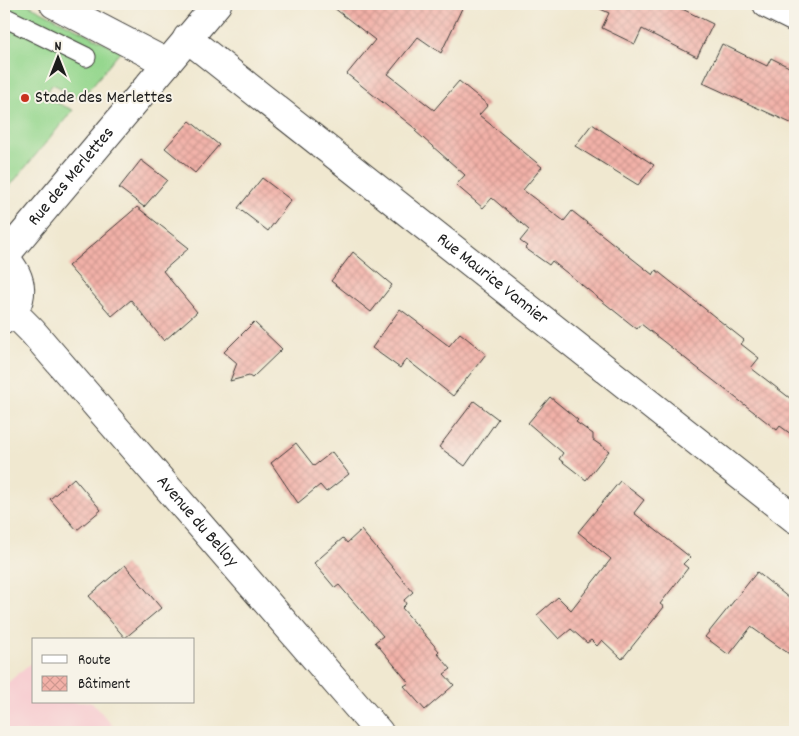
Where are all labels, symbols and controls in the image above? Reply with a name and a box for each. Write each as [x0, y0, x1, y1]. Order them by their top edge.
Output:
north arrow [32, 32, 82, 82]
text: N [55, 37, 62, 57]
place label: Stade des Merlettes [35, 86, 173, 111]
marker: Stade des Merlettes [19, 92, 31, 104]
street label: Rue des Merlettes [22, 122, 121, 232]
street label: Rue Maurice Vannier [431, 227, 554, 332]
street label: Avenue du Belloy [150, 470, 244, 574]
legend [32, 638, 195, 704]
text: Route [78, 650, 111, 672]
text: Bâtiment [78, 674, 131, 696]

